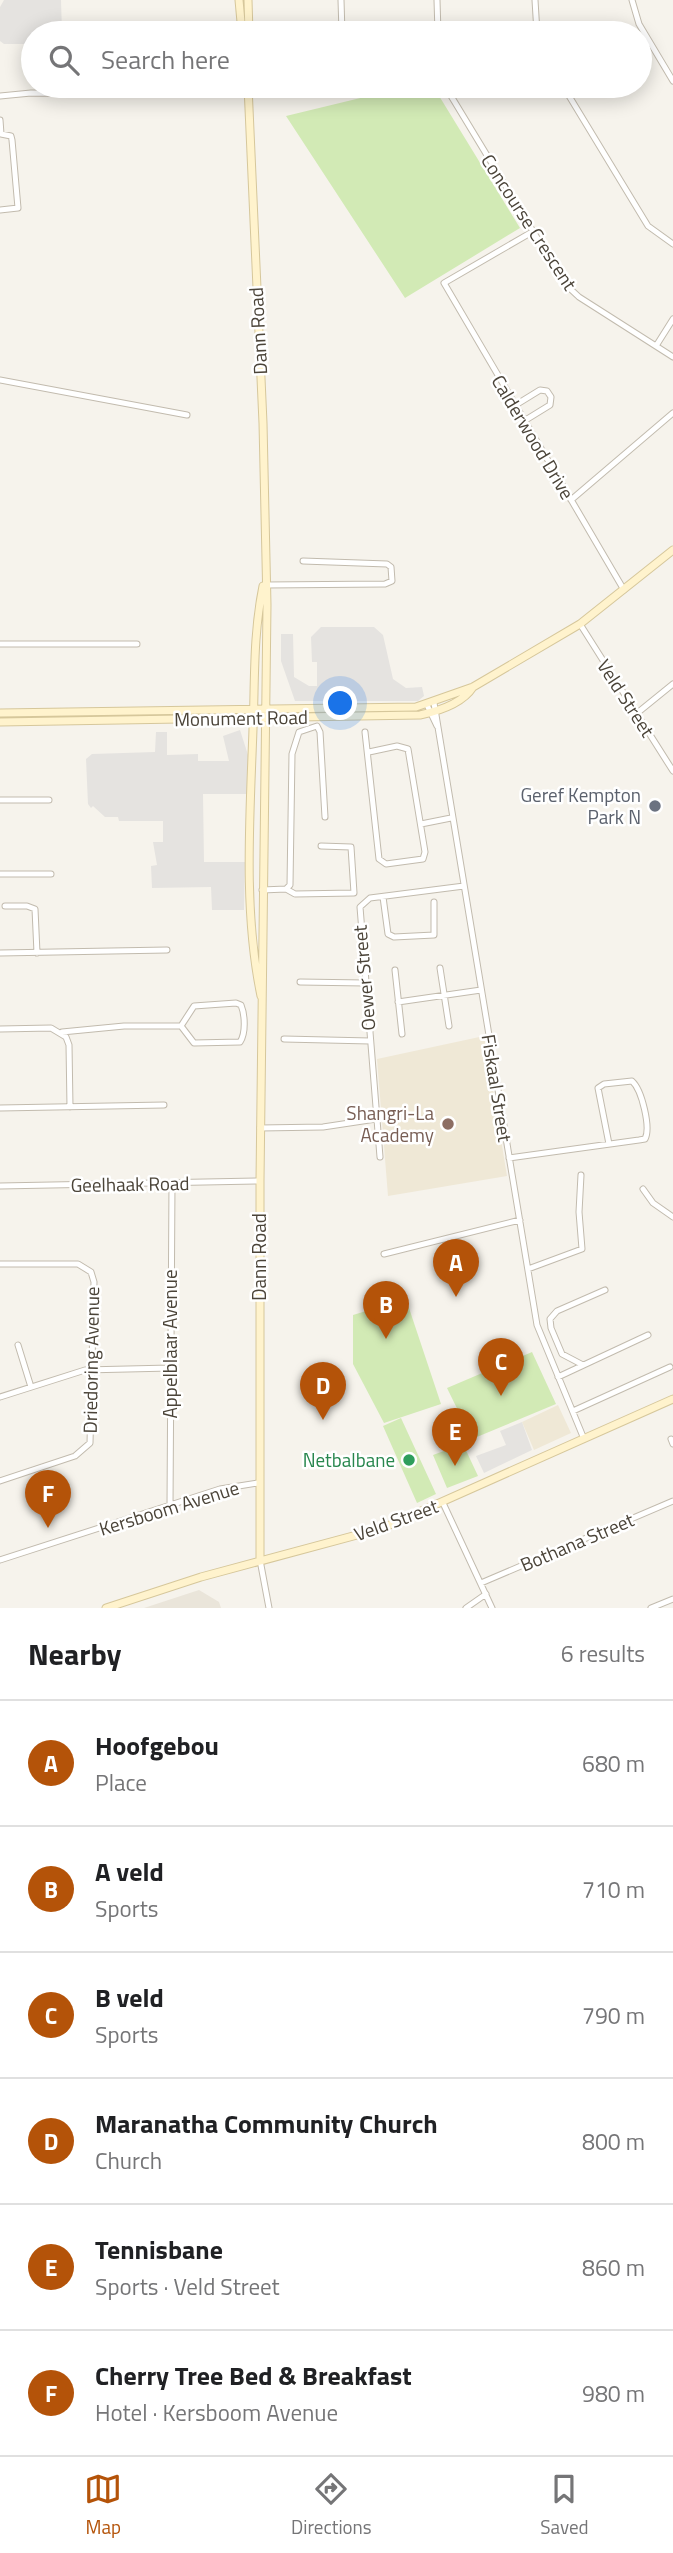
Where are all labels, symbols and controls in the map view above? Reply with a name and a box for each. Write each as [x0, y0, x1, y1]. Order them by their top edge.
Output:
search box [21, 21, 652, 98]
text: Search here [101, 40, 230, 79]
icon: search [45, 41, 83, 79]
street label: Concourse Crescent [474, 148, 585, 296]
street label: Dann Road [241, 287, 274, 375]
street label: Calderwood Drive [485, 369, 582, 505]
street label: Veld Street [590, 653, 663, 743]
your location [323, 686, 357, 720]
street label: Monument Road [174, 702, 308, 733]
place label: Geref Kempton Park N [520, 780, 641, 831]
marker: Geref Kempton Park N [647, 798, 663, 814]
street label: Oewer Street [344, 924, 383, 1032]
street label: Fiskaal Street [475, 1032, 520, 1144]
place label: Shangri-La Academy [346, 1098, 434, 1149]
marker: Shangri-La Academy [440, 1116, 456, 1132]
street label: Geelhaak Road [70, 1168, 190, 1199]
street label: Dann Road [244, 1213, 273, 1301]
pin: A [433, 1239, 479, 1297]
street label: Appelblaar Avenue [155, 1270, 184, 1418]
pin: B [363, 1281, 409, 1339]
street label: Driedoring Avenue [75, 1286, 106, 1434]
pin: C [478, 1338, 524, 1396]
pin: D [300, 1362, 346, 1420]
pin: E [432, 1408, 478, 1466]
place label: Netbalbane [303, 1445, 395, 1474]
marker: Netbalbane [401, 1452, 417, 1468]
pin: F [25, 1470, 71, 1528]
street label: Kersboom Avenue [95, 1472, 242, 1543]
street label: Veld Street [350, 1491, 442, 1548]
street label: Bothana Street [515, 1504, 638, 1579]
text: Nearby [28, 1631, 121, 1677]
text: 6 results [561, 1636, 645, 1671]
text: Hoofgebou [95, 1726, 219, 1765]
text: A [44, 1746, 58, 1781]
text: 680 m [582, 1746, 645, 1781]
text: Place [95, 1765, 147, 1800]
text: A veld [95, 1852, 164, 1891]
text: B [44, 1872, 58, 1907]
text: 710 m [582, 1872, 645, 1907]
text: Sports [95, 1891, 158, 1926]
text: B veld [95, 1978, 164, 2017]
text: C [45, 1998, 57, 2033]
text: 790 m [582, 1998, 645, 2033]
text: Sports [95, 2017, 158, 2052]
text: Maranatha Community Church [95, 2104, 438, 2143]
text: D [44, 2124, 58, 2159]
text: 800 m [582, 2124, 645, 2159]
text: Church [95, 2143, 162, 2178]
text: Tennisbane [95, 2230, 223, 2269]
text: E [45, 2250, 57, 2285]
text: 860 m [582, 2250, 645, 2285]
text: Sports · Veld Street [95, 2269, 280, 2304]
text: Cherry Tree Bed & Breakfast [95, 2356, 412, 2395]
text: F [45, 2376, 57, 2411]
text: 980 m [582, 2376, 645, 2411]
text: Hotel · Kersboom Avenue [95, 2395, 338, 2430]
tab: Map [84, 2470, 122, 2541]
tab: Directions [291, 2470, 372, 2541]
tab: Saved [540, 2470, 589, 2541]

